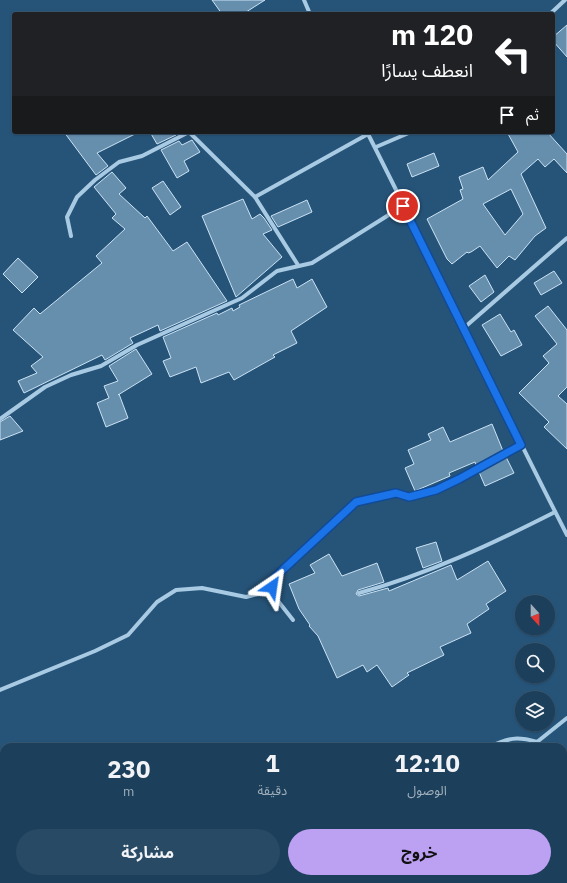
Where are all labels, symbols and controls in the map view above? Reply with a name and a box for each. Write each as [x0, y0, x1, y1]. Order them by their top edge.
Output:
text: 120 m [391, 16, 473, 53]
icon: left [487, 28, 539, 80]
text: انعطف يسارًا [381, 59, 473, 82]
icon: arrive [496, 104, 518, 126]
text: ثم [526, 105, 539, 124]
pin [386, 189, 420, 223]
icon: arrive [392, 195, 414, 217]
position arrow [251, 566, 293, 608]
north arrow [515, 595, 555, 635]
map controls [515, 595, 555, 731]
button: search [515, 643, 555, 683]
button: layers [515, 691, 555, 731]
text: 1 [265, 747, 280, 779]
text: 12:10 [394, 747, 460, 779]
text: 230 [107, 753, 150, 785]
text: دقيقة [258, 782, 287, 799]
text: الوصول [407, 782, 447, 799]
text: m [123, 783, 134, 800]
button: مشاركة [16, 829, 280, 875]
button: خروج [288, 829, 551, 875]

